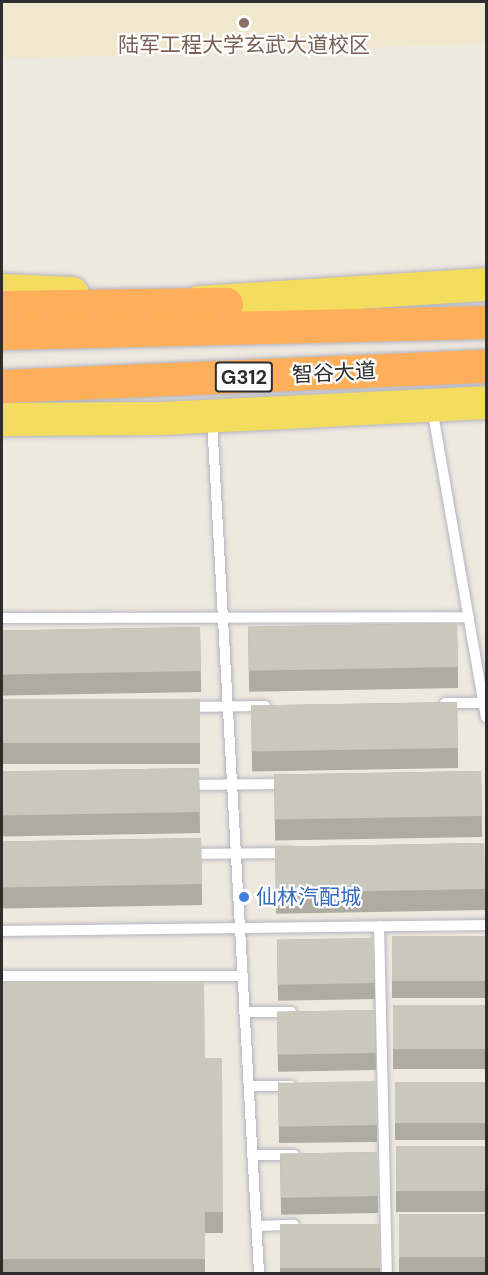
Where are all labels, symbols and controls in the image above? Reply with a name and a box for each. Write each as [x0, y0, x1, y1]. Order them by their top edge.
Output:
marker: 陆军工程大学玄武大道校区 [237, 16, 251, 30]
place label: 陆军工程大学玄武大道校区 [118, 32, 370, 58]
street label: 智谷大道 [291, 358, 377, 388]
road number: G312 [214, 360, 274, 394]
place label: 仙林汽配城 [256, 884, 361, 910]
marker: 仙林汽配城 [237, 890, 251, 904]

